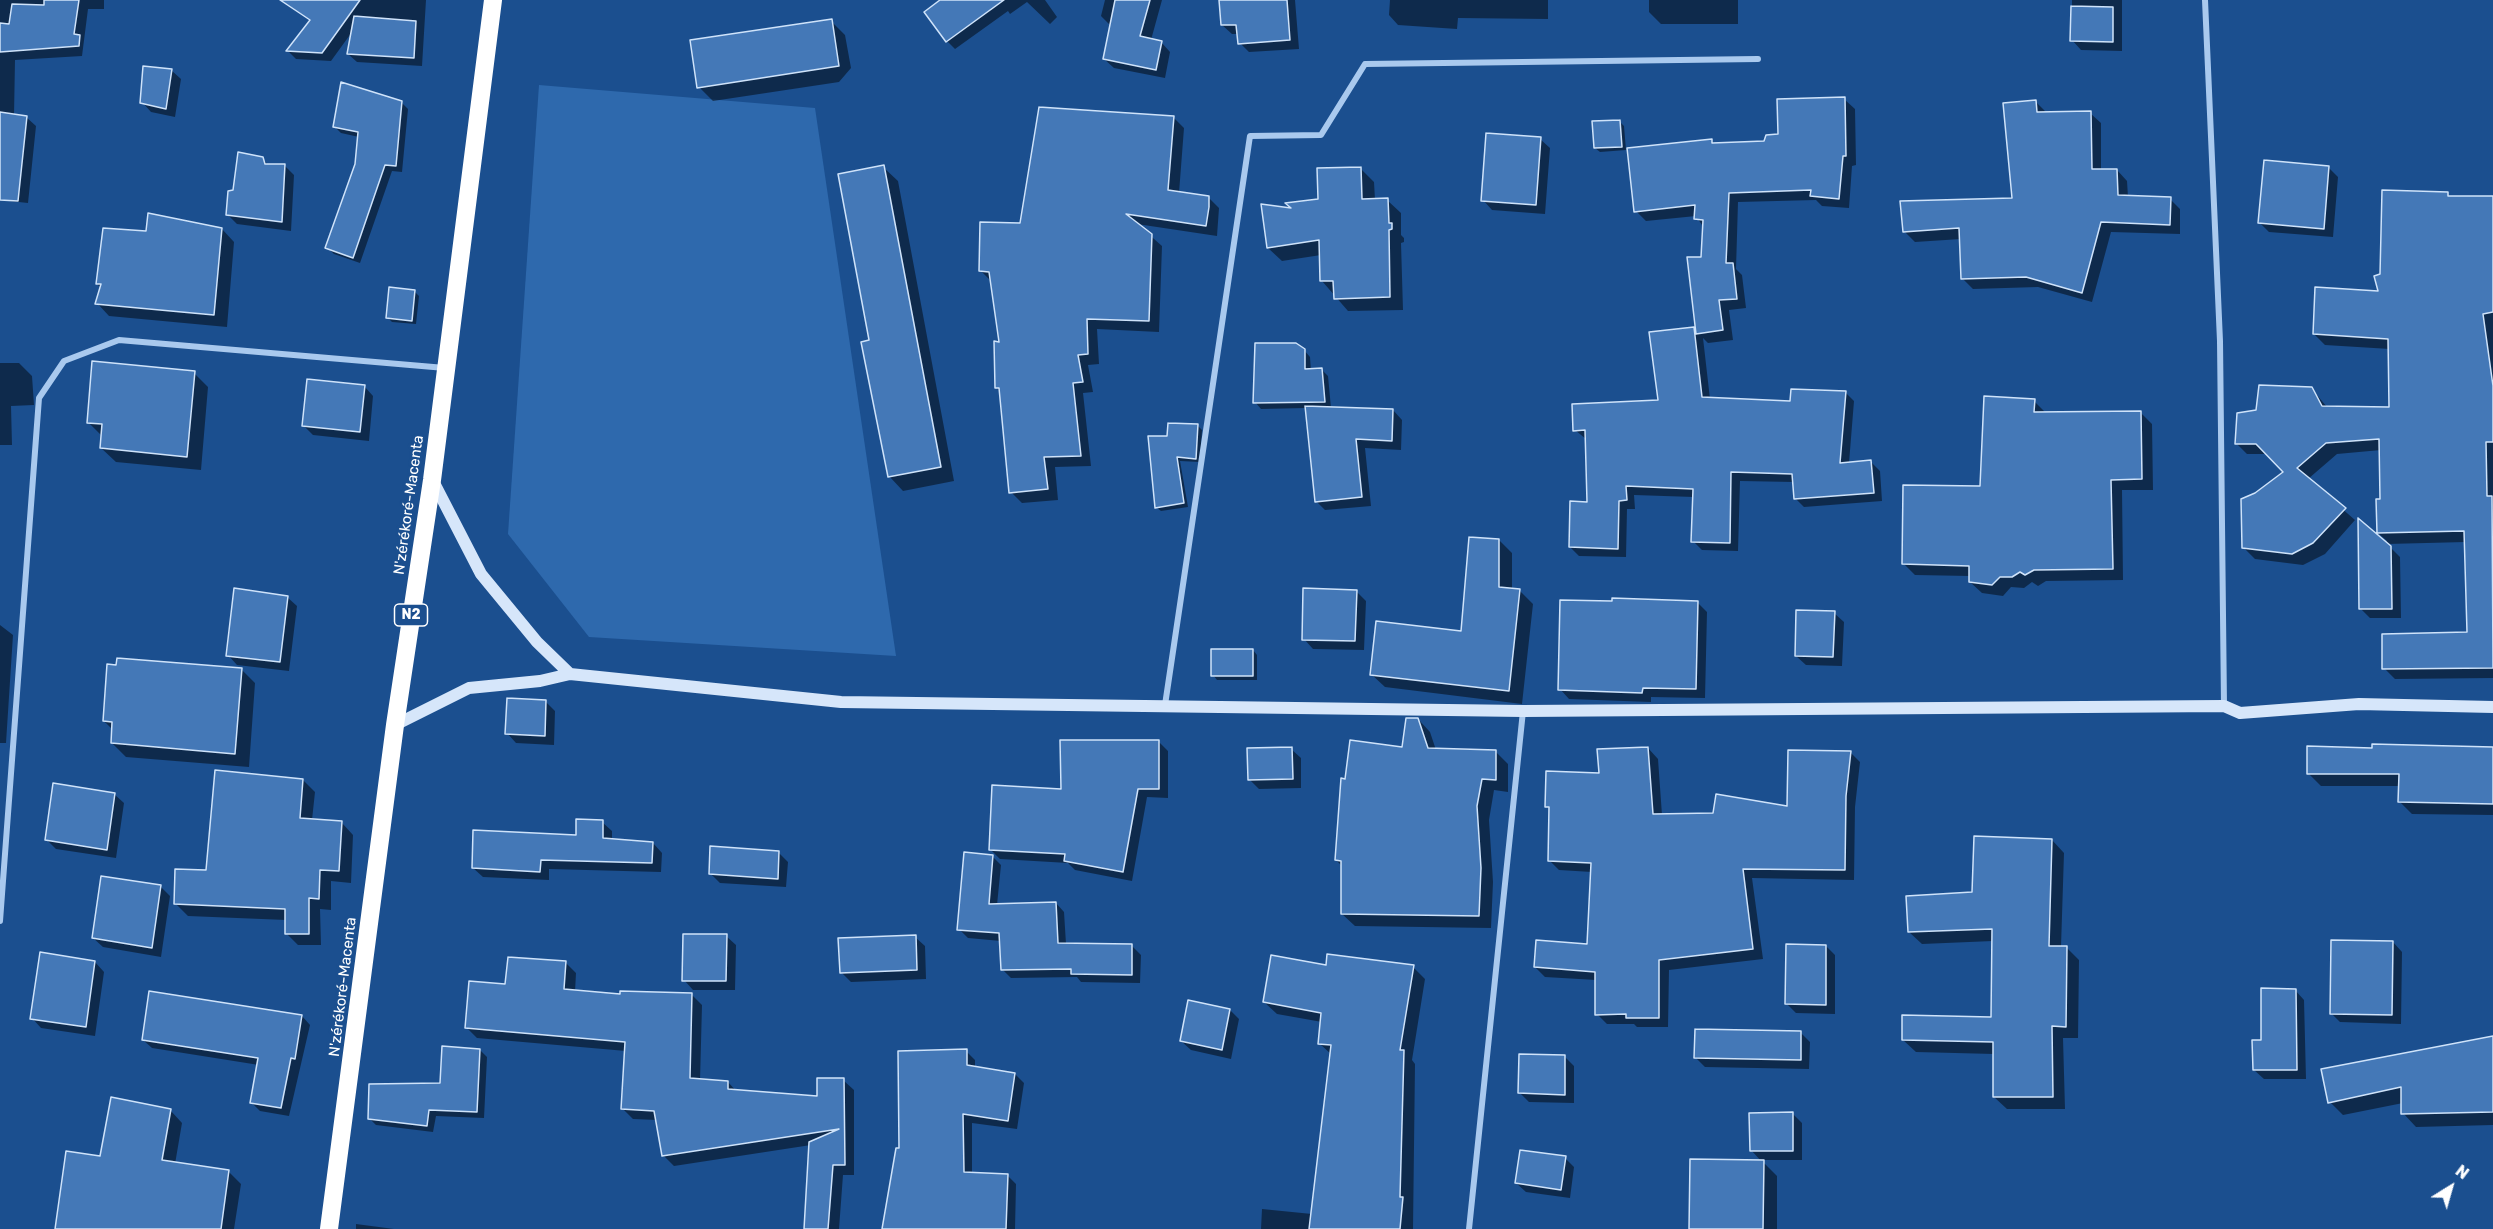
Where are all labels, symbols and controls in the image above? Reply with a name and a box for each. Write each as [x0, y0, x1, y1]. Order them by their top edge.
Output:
street label: N'zérékoré-Macenta [390, 434, 428, 576]
road number: N2 [394, 604, 428, 626]
street label: N'zérékoré-Macenta [325, 916, 361, 1058]
north arrow [2421, 1157, 2481, 1217]
text: N [2452, 1161, 2472, 1183]

